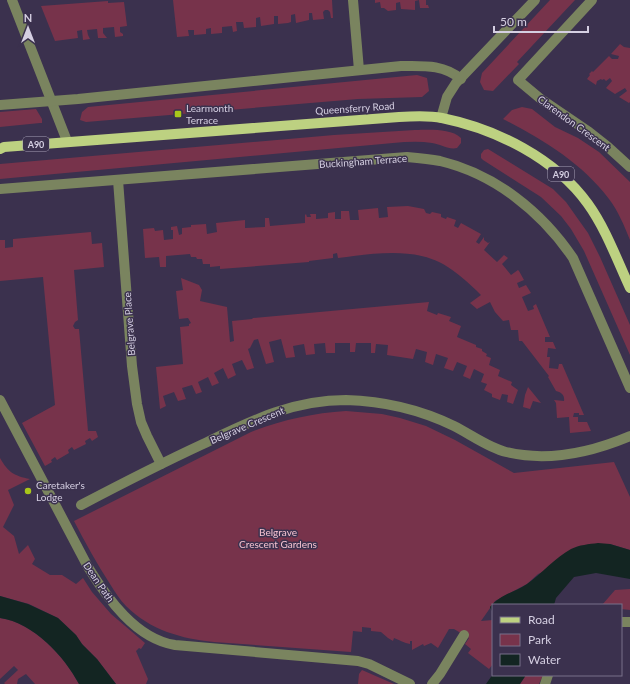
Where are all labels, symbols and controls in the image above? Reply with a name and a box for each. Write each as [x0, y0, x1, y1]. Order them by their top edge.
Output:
north arrow [8, 8, 48, 48]
scale bar [494, 8, 588, 34]
text: N [24, 11, 32, 24]
text: 50 m [500, 14, 527, 29]
street label: Clarendon Crescent [535, 93, 613, 154]
street label: Queensferry Road [315, 99, 395, 117]
place label: Learmonth Terrace [186, 102, 233, 126]
marker: Learmonth Terrace [173, 109, 183, 119]
road number: A90 [23, 137, 49, 151]
street label: Buckingham Terrace [319, 152, 407, 170]
road number: A90 [548, 167, 574, 181]
street label: Belgrave Place [121, 292, 137, 356]
street label: Belgrave Crescent [208, 404, 286, 446]
place label: Caretaker's Lodge [36, 479, 85, 503]
marker: Caretaker's Lodge [23, 486, 33, 496]
park label: Belgrave Crescent Gardens [239, 526, 317, 550]
street label: Dean Path [81, 560, 117, 604]
legend [492, 604, 622, 676]
text: Road [528, 612, 555, 627]
text: Park [528, 632, 552, 647]
text: Water [528, 652, 561, 667]

